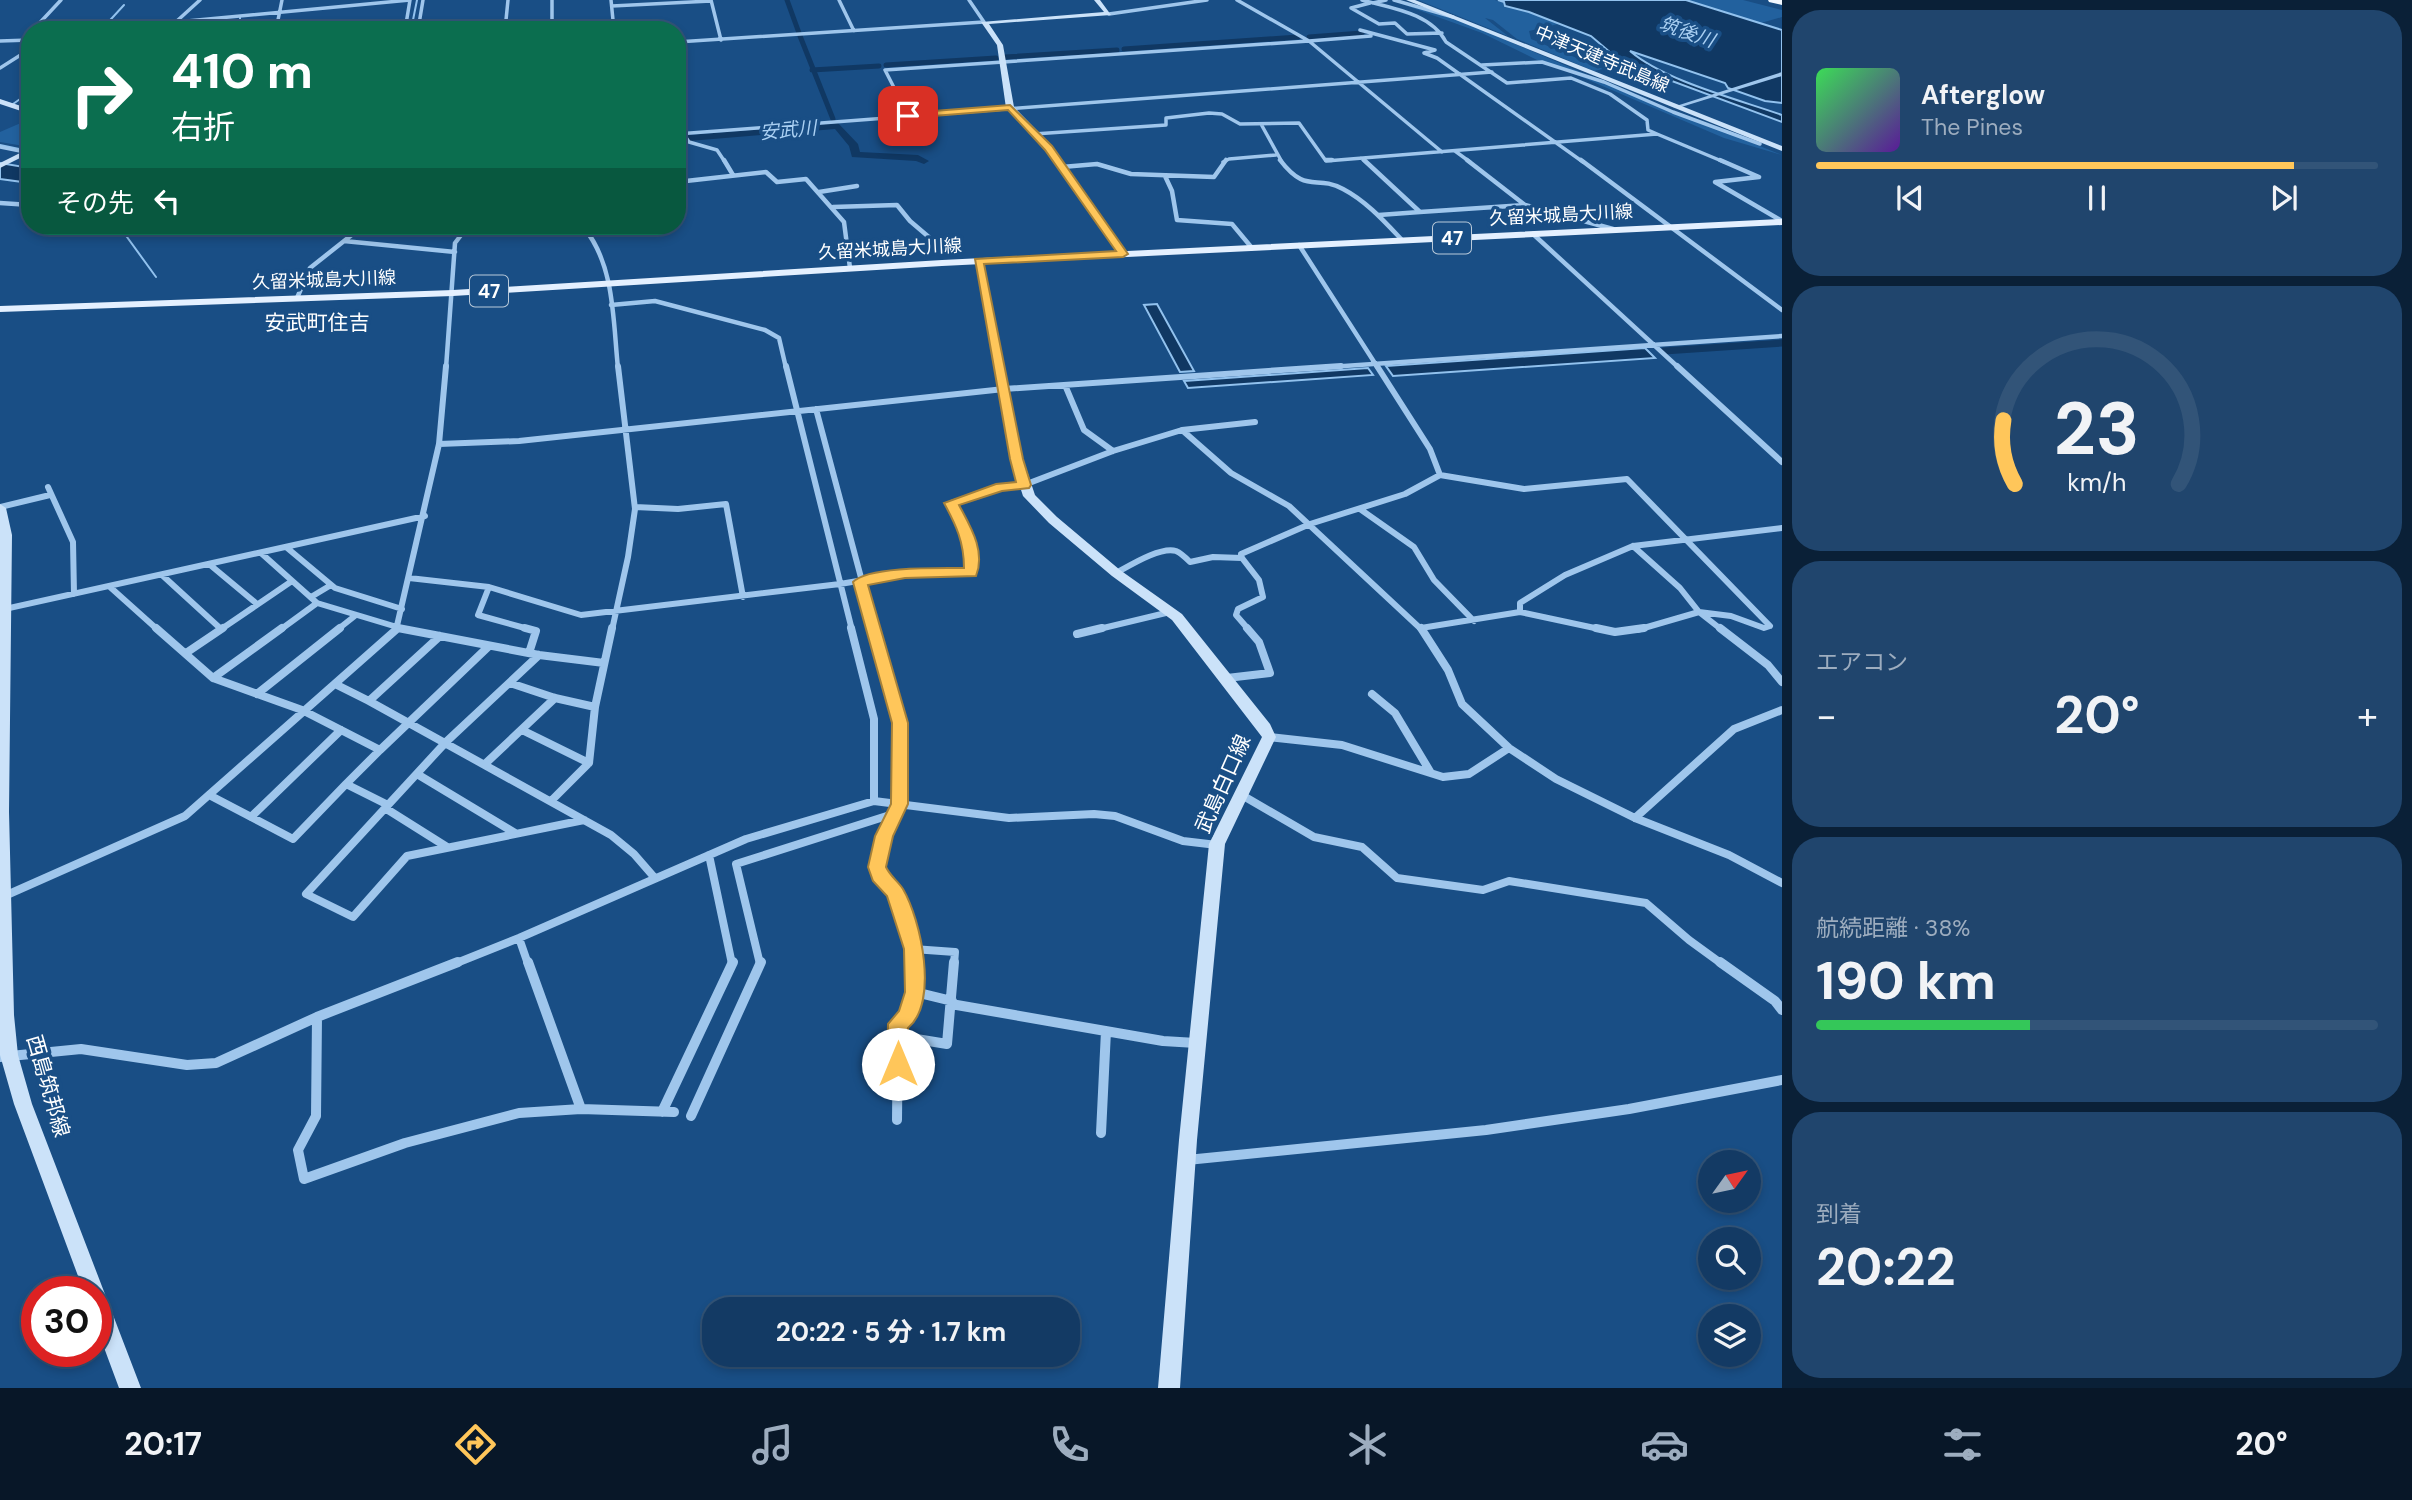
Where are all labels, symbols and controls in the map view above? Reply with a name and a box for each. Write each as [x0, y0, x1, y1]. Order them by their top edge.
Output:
water label: 筑後川 [1656, 11, 1720, 54]
street label: 中津天建寺武島線 [1531, 20, 1673, 98]
text: 410 m [171, 39, 313, 103]
icon: right [56, 49, 147, 140]
text: Afterglow [1921, 78, 2045, 112]
pin [878, 86, 938, 146]
icon: arrive [889, 97, 927, 135]
text: 右折 [171, 106, 235, 148]
text: The Pines [1921, 112, 2023, 142]
water label: 安武川 [759, 115, 819, 145]
icon: previous [1891, 179, 1929, 217]
icon: pause [2078, 179, 2116, 217]
icon: next [2265, 179, 2303, 217]
icon: left [148, 182, 186, 220]
text: その先 [56, 186, 134, 220]
street label: 久留米城島大川線 [1488, 199, 1634, 231]
road number: 47 [1433, 222, 1471, 254]
street label: 久留米城島大川線 [817, 233, 963, 265]
street label: 久留米城島大川線 [252, 265, 396, 295]
road number: 47 [470, 276, 508, 306]
district label: 安武町住吉 [265, 309, 370, 337]
text: 23 [2054, 383, 2140, 478]
text: km/h [2067, 466, 2127, 499]
text: エアコン [1816, 647, 1908, 677]
text: 20° [2054, 681, 2140, 749]
text: − [1816, 691, 1837, 741]
text: + [2357, 691, 2378, 741]
street label: 武島白口線 [1189, 730, 1257, 838]
text: 航続距離 · 38% [1816, 913, 1970, 943]
text: 190 km [1816, 947, 1996, 1015]
position arrow [861, 1027, 935, 1101]
street label: 西島筑邦線 [20, 1032, 76, 1140]
north arrow [1698, 1150, 1760, 1213]
map controls [1698, 1150, 1761, 1367]
text: 到着 [1816, 1199, 1862, 1229]
button: search [1698, 1227, 1761, 1290]
text: 20:22 [1816, 1233, 1956, 1301]
speed limit sign: 30 [21, 1276, 112, 1367]
button: layers [1698, 1304, 1761, 1367]
text: 20:22 · 5 分 · 1.7 km [776, 1315, 1006, 1349]
icon: directions [451, 1420, 500, 1469]
icon: music [748, 1420, 797, 1469]
icon: phone [1045, 1420, 1094, 1469]
icon: climate [1343, 1420, 1392, 1469]
icon: car [1640, 1420, 1689, 1469]
icon: filters [1938, 1420, 1987, 1469]
text: 20:17 [124, 1423, 202, 1465]
text: 20° [2235, 1423, 2288, 1465]

